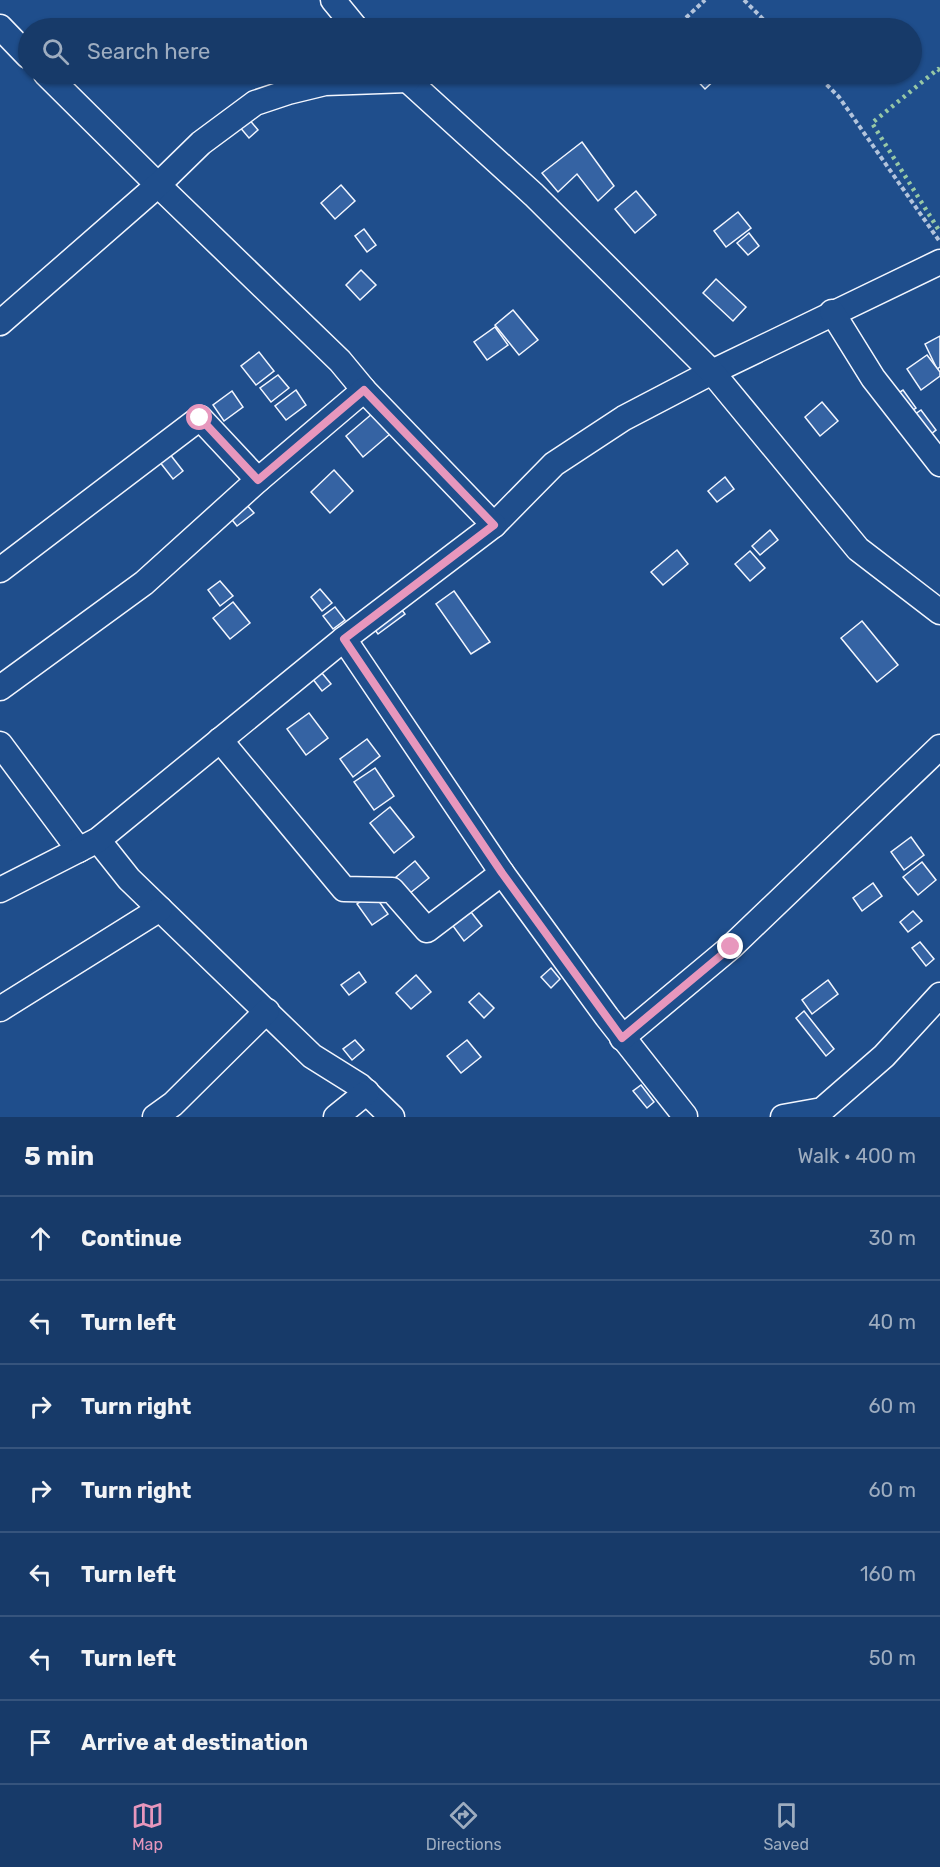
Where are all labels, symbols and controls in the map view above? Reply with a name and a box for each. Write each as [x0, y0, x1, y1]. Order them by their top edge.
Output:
search box [18, 18, 922, 84]
icon: search [39, 35, 72, 68]
text: Search here [87, 38, 210, 65]
route start [186, 404, 212, 430]
route end [717, 933, 743, 959]
text: 5 min [24, 1141, 94, 1172]
text: Walk · 400 m [797, 1144, 916, 1168]
icon: ahead [24, 1222, 57, 1255]
text: Continue [81, 1225, 182, 1252]
text: 30 m [869, 1226, 916, 1250]
icon: left [24, 1306, 57, 1339]
text: Turn left [81, 1309, 176, 1336]
text: 40 m [868, 1310, 916, 1334]
icon: right [24, 1390, 57, 1423]
text: Turn right [81, 1393, 191, 1420]
text: 60 m [869, 1394, 916, 1418]
icon: right [24, 1474, 57, 1507]
text: Turn right [81, 1477, 191, 1504]
text: 60 m [869, 1478, 916, 1502]
icon: left [24, 1558, 57, 1591]
text: Turn left [81, 1561, 176, 1588]
text: 160 m [860, 1562, 916, 1586]
icon: left [24, 1642, 57, 1675]
text: Turn left [81, 1645, 176, 1672]
text: 50 m [869, 1646, 916, 1670]
icon: arrive [24, 1726, 57, 1759]
text: Arrive at destination [81, 1729, 308, 1756]
tab: Map [131, 1799, 164, 1854]
tab: Directions [426, 1799, 502, 1854]
tab: Saved [763, 1799, 809, 1854]

